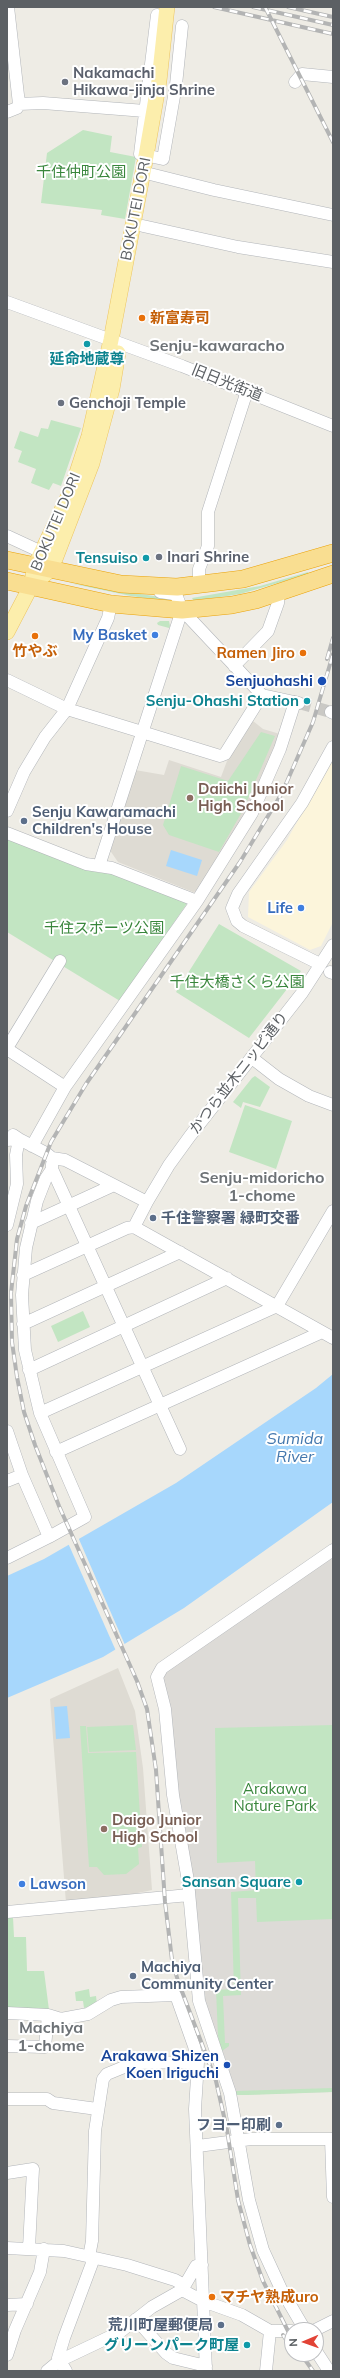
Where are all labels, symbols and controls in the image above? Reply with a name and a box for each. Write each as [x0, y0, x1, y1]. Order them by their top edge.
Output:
place label: Nakamachi Hikawa-jinja Shrine [73, 64, 215, 99]
marker: Nakamachi Hikawa-jinja Shrine [60, 77, 70, 87]
street label: BOKUTEI DORI [117, 156, 155, 262]
park label: 千住仲町公園 [36, 163, 126, 181]
place label: 新富寿司 [150, 309, 210, 327]
marker: 新富寿司 [137, 313, 147, 323]
district label: Senju-kawaracho [149, 336, 285, 356]
marker: 延命地蔵尊 [82, 339, 92, 349]
place label: 延命地蔵尊 [50, 350, 124, 368]
street label: 旧日光街道 [189, 361, 265, 405]
place label: Genchoji Temple [69, 394, 186, 412]
marker: Genchoji Temple [56, 398, 66, 408]
street label: BOKUTEI DORI [27, 470, 85, 574]
place label: Inari Shrine [167, 548, 249, 566]
place label: Tensuiso [76, 549, 138, 567]
marker: Inari Shrine [154, 552, 164, 562]
marker: Tensuiso [141, 553, 151, 563]
place label: My Basket [73, 626, 147, 644]
marker: My Basket [150, 630, 160, 640]
marker: 竹やぶ [30, 631, 40, 641]
place label: 竹やぶ [13, 642, 57, 660]
place label: Ramen Jiro [216, 644, 295, 662]
marker: Ramen Jiro [298, 648, 308, 658]
place label: Senjuohashi [226, 672, 313, 690]
marker: Senjuohashi [316, 675, 328, 687]
place label: Senju-Ohashi Station [146, 692, 299, 710]
marker: Senju-Ohashi Station [302, 696, 312, 706]
place label: Daiichi Junior High School [198, 780, 293, 815]
marker: Daiichi Junior High School [185, 793, 195, 803]
place label: Senju Kawaramachi Children's House [32, 803, 176, 838]
marker: Senju Kawaramachi Children's House [19, 816, 29, 826]
place label: Life [267, 899, 293, 917]
marker: Life [296, 903, 306, 913]
park label: 千住スポーツ公園 [44, 919, 164, 937]
park label: 千住大橋さくら公園 [170, 973, 304, 991]
street label: かつら並木ニッピ通り [186, 1008, 292, 1138]
district label: Senju-midoricho 1-chome [199, 1168, 325, 1206]
place label: 千住警察署 緑町交番 [161, 1209, 300, 1227]
marker: 千住警察署 緑町交番 [148, 1213, 158, 1223]
water label: Sumida River [267, 1429, 323, 1467]
park label: Arakawa Nature Park [233, 1780, 317, 1815]
place label: Daigo Junior High School [112, 1811, 201, 1846]
marker: Daigo Junior High School [99, 1824, 109, 1834]
place label: Sansan Square [182, 1873, 291, 1891]
place label: Lawson [30, 1875, 86, 1893]
marker: Sansan Square [294, 1877, 304, 1887]
marker: Lawson [17, 1879, 27, 1889]
place label: Machiya Community Center [141, 1958, 273, 1993]
marker: Machiya Community Center [128, 1971, 138, 1981]
district label: Machiya 1-chome [17, 2018, 85, 2056]
place label: Arakawa Shizen Koen Iriguchi [101, 2047, 219, 2082]
marker: Arakawa Shizen Koen Iriguchi [222, 2060, 232, 2070]
place label: フヨー印刷 [196, 2116, 271, 2134]
marker: フヨー印刷 [274, 2120, 284, 2130]
place label: マチヤ熟成uro [220, 2288, 319, 2306]
marker: マチヤ熟成uro [207, 2292, 217, 2302]
place label: 荒川町屋郵便局 [108, 2316, 213, 2334]
marker: 荒川町屋郵便局 [216, 2320, 226, 2330]
north arrow [284, 2322, 324, 2362]
place label: グリーンパーク町屋 [104, 2336, 239, 2354]
text: N [286, 2338, 300, 2347]
marker: グリーンパーク町屋 [242, 2340, 252, 2350]

